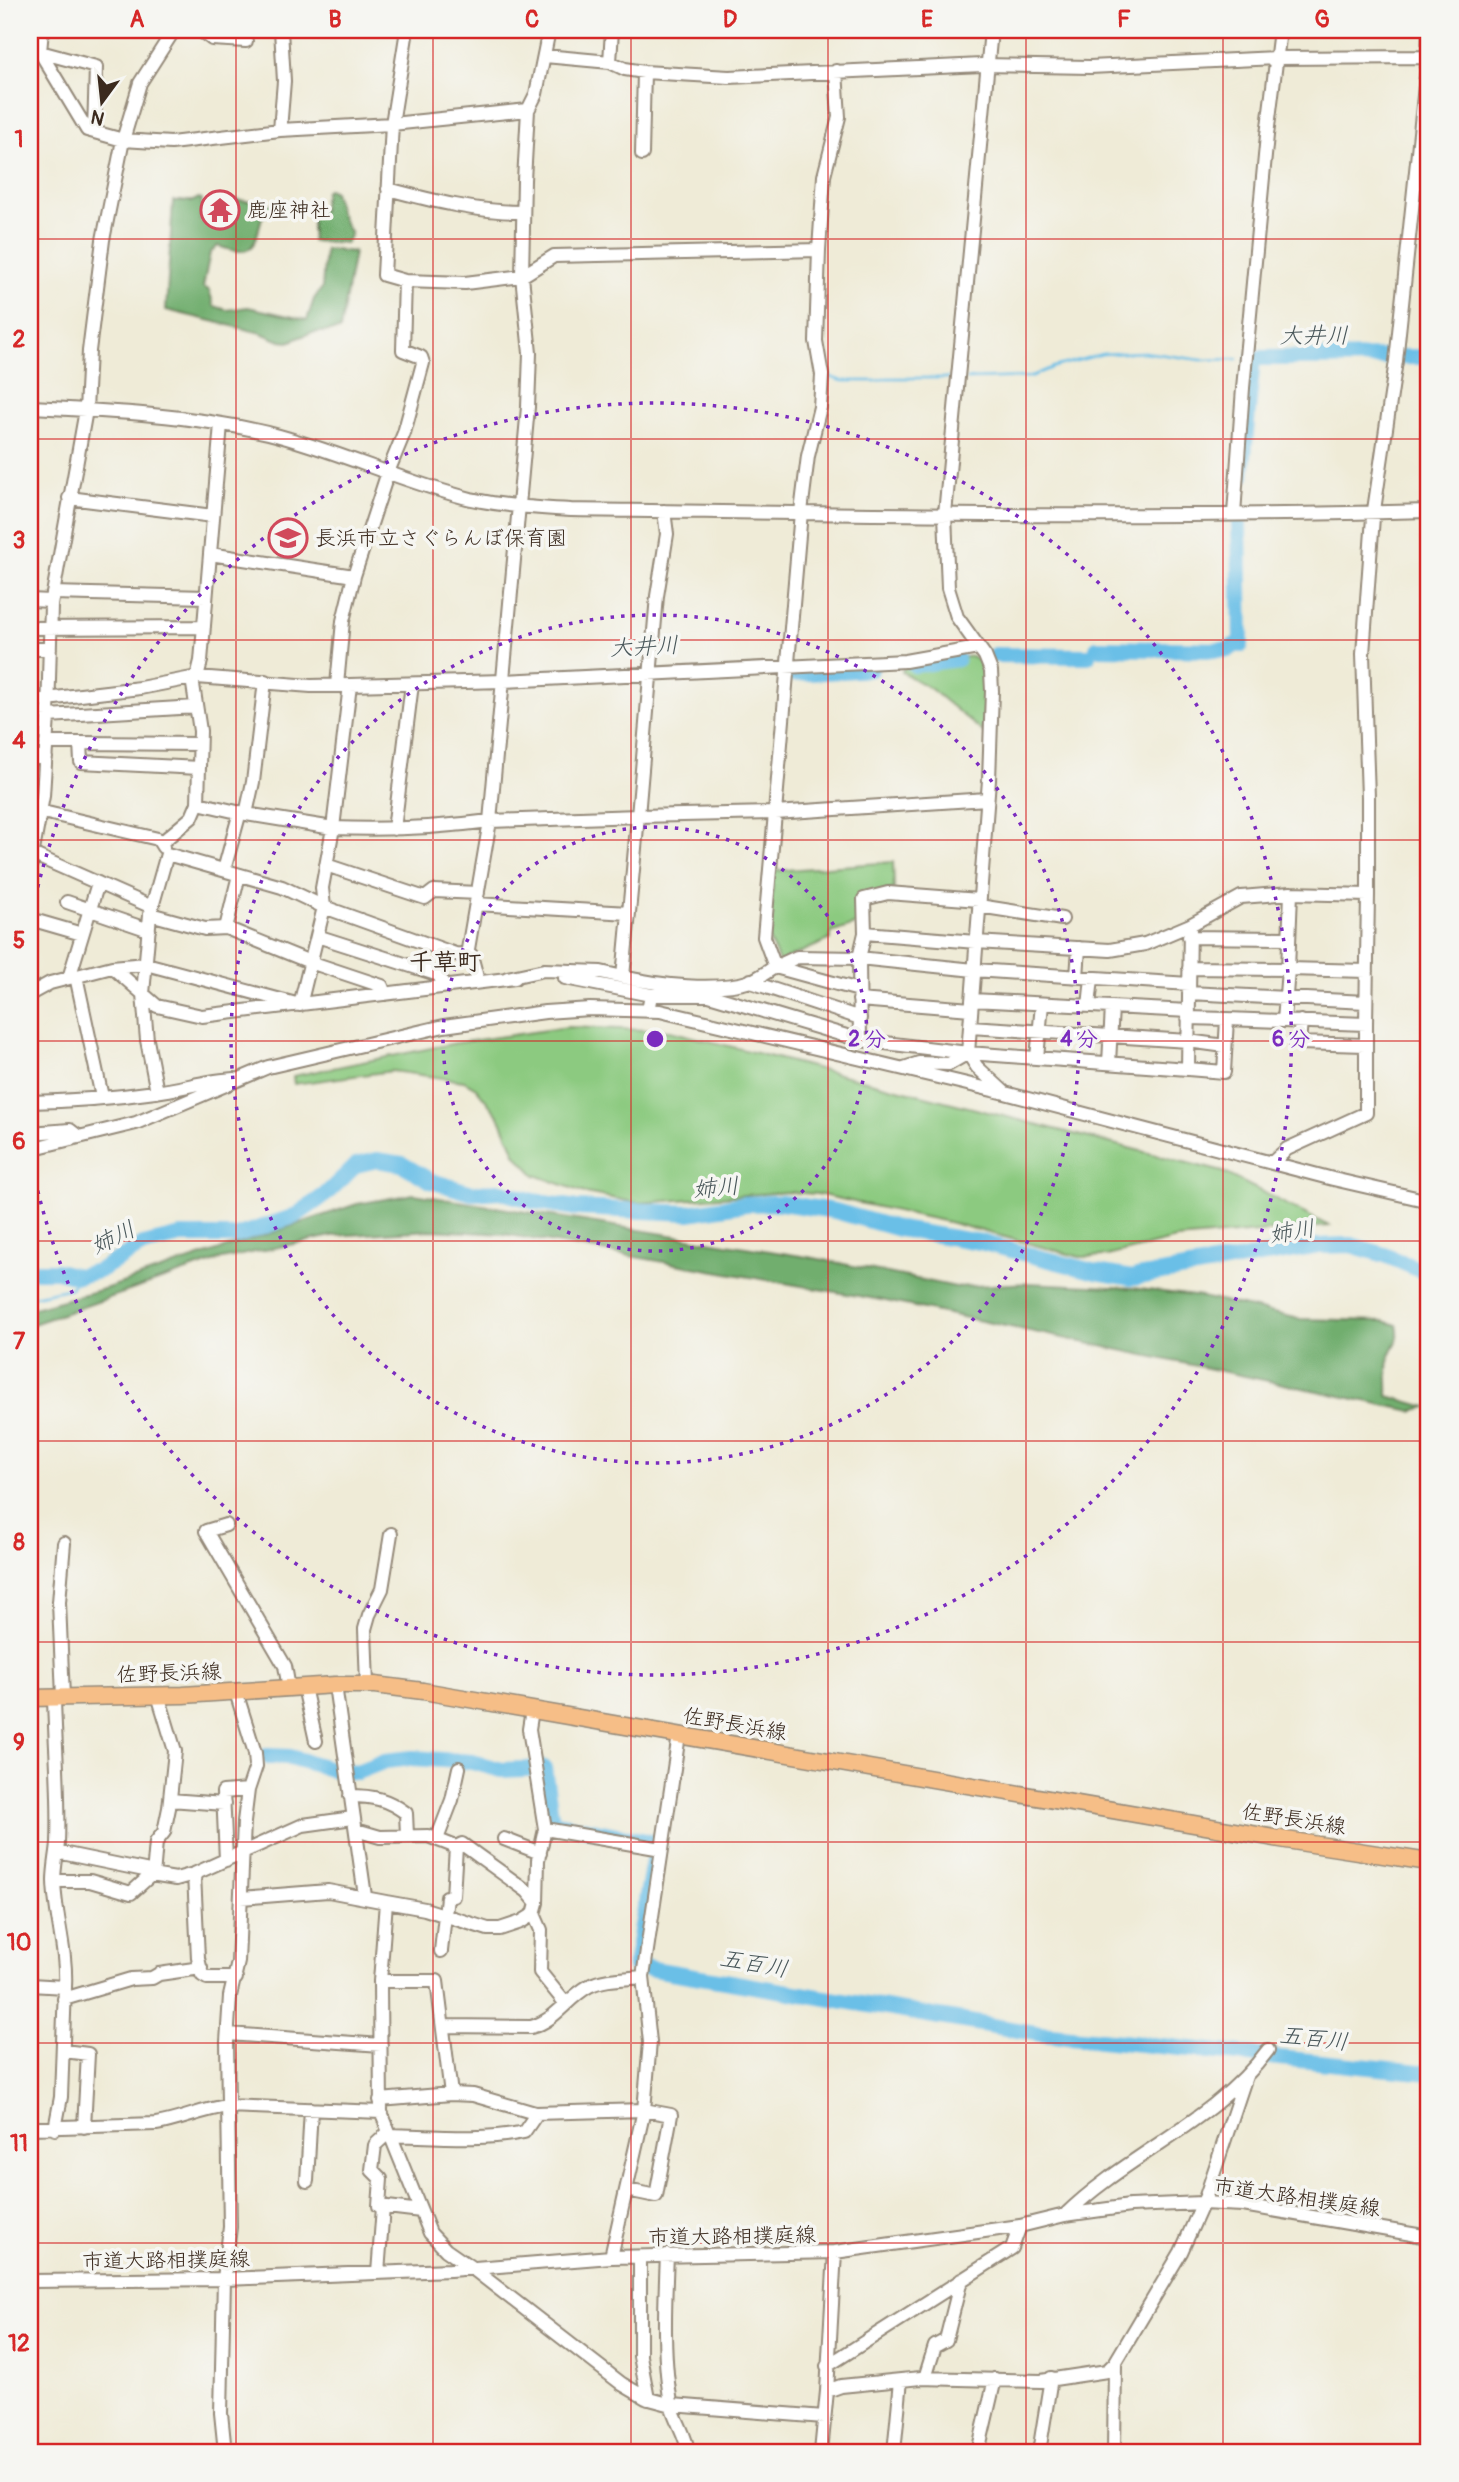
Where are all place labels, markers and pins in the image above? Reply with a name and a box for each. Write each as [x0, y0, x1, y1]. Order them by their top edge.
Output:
temple icon: 鹿座神社 [199, 189, 241, 231]
place label: 鹿座神社 [247, 197, 331, 224]
school or university icon: 長浜市立さぐらんぼ保育園 [267, 517, 309, 559]
place label: 長浜市立さぐらんぼ保育園 [315, 525, 567, 552]
centre of rings [643, 1027, 667, 1051]

